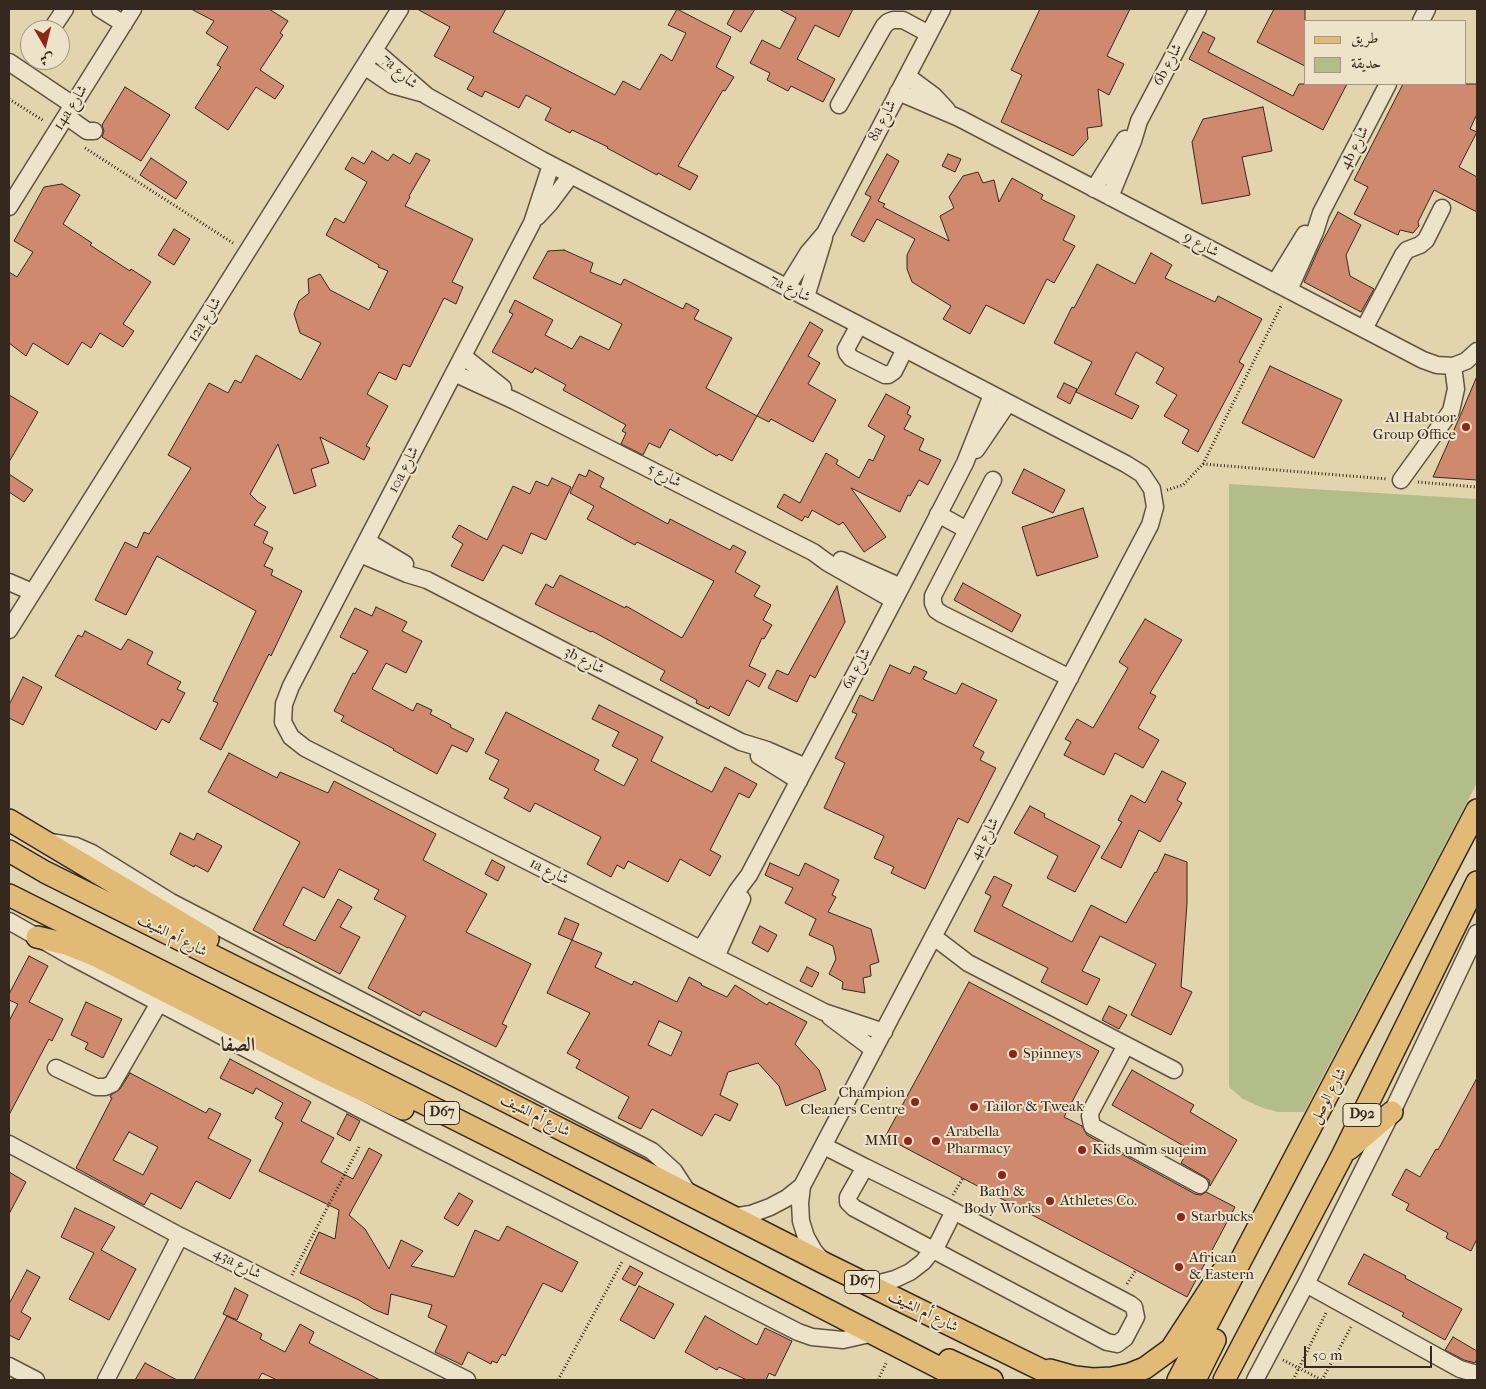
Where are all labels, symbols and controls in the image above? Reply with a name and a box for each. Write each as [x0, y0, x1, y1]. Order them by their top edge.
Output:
north arrow [20, 20, 70, 70]
legend [1304, 20, 1466, 85]
text: طريق [1351, 29, 1378, 47]
street label: 6b شارع [1149, 41, 1187, 89]
text: ش [39, 50, 55, 69]
street label: 7a شارع [377, 51, 421, 93]
text: حديقة [1351, 54, 1381, 72]
street label: 14a شارع [50, 82, 92, 134]
street label: 8a شارع [865, 97, 901, 145]
street label: 4b شارع [1337, 123, 1373, 173]
street label: شارع 9 [1180, 228, 1222, 262]
street label: 7a شارع [767, 271, 813, 307]
street label: 12a شارع [184, 294, 226, 346]
place label: Al Habtoor Group Office [1373, 409, 1456, 444]
marker: Al Habtoor Group Office [1460, 421, 1472, 433]
street label: 10a شارع [385, 444, 423, 496]
street label: شارع 5 [644, 460, 684, 492]
street label: 3b شارع [561, 643, 607, 679]
street label: 6a شارع [839, 645, 875, 693]
street label: 4a شارع [966, 815, 1004, 863]
street label: 1a شارع [526, 855, 572, 889]
street label: شارع أم الشيف [134, 911, 210, 961]
district label: الصفا [221, 1034, 255, 1058]
place label: Spinneys [1023, 1045, 1081, 1063]
marker: Spinneys [1007, 1048, 1019, 1060]
street label: شارع الوصل [1307, 1065, 1351, 1127]
place label: Champion Cleaners Centre [800, 1084, 905, 1119]
street label: شارع أم الشيف [497, 1091, 573, 1141]
marker: Champion Cleaners Centre [909, 1096, 921, 1108]
place label: Tailor & Tweak [984, 1098, 1084, 1116]
marker: Tailor & Tweak [968, 1101, 980, 1113]
road number: D67 [424, 1102, 460, 1124]
road number: D92 [1343, 1104, 1381, 1126]
place label: Arabella Pharmacy [946, 1123, 1011, 1158]
place label: MMI [865, 1132, 898, 1150]
marker: MMI [902, 1135, 914, 1147]
marker: Arabella Pharmacy [930, 1135, 942, 1147]
place label: Kids umm suqeim [1092, 1141, 1207, 1159]
marker: Kids umm suqeim [1076, 1144, 1088, 1156]
marker: Bath & Body Works [996, 1169, 1008, 1181]
place label: Bath & Body Works [963, 1183, 1041, 1218]
place label: Athletes Co. [1060, 1192, 1137, 1210]
marker: Athletes Co. [1044, 1195, 1056, 1207]
place label: Starbucks [1191, 1208, 1253, 1226]
marker: Starbucks [1175, 1211, 1187, 1223]
street label: 43a شارع [210, 1244, 264, 1284]
place label: African & Eastern [1189, 1249, 1254, 1284]
marker: African & Eastern [1173, 1261, 1185, 1273]
road number: D67 [844, 1270, 880, 1294]
street label: شارع أم الشيف [885, 1287, 961, 1337]
scale bar [1306, 1336, 1434, 1368]
text: 50 m [1312, 1346, 1342, 1364]

